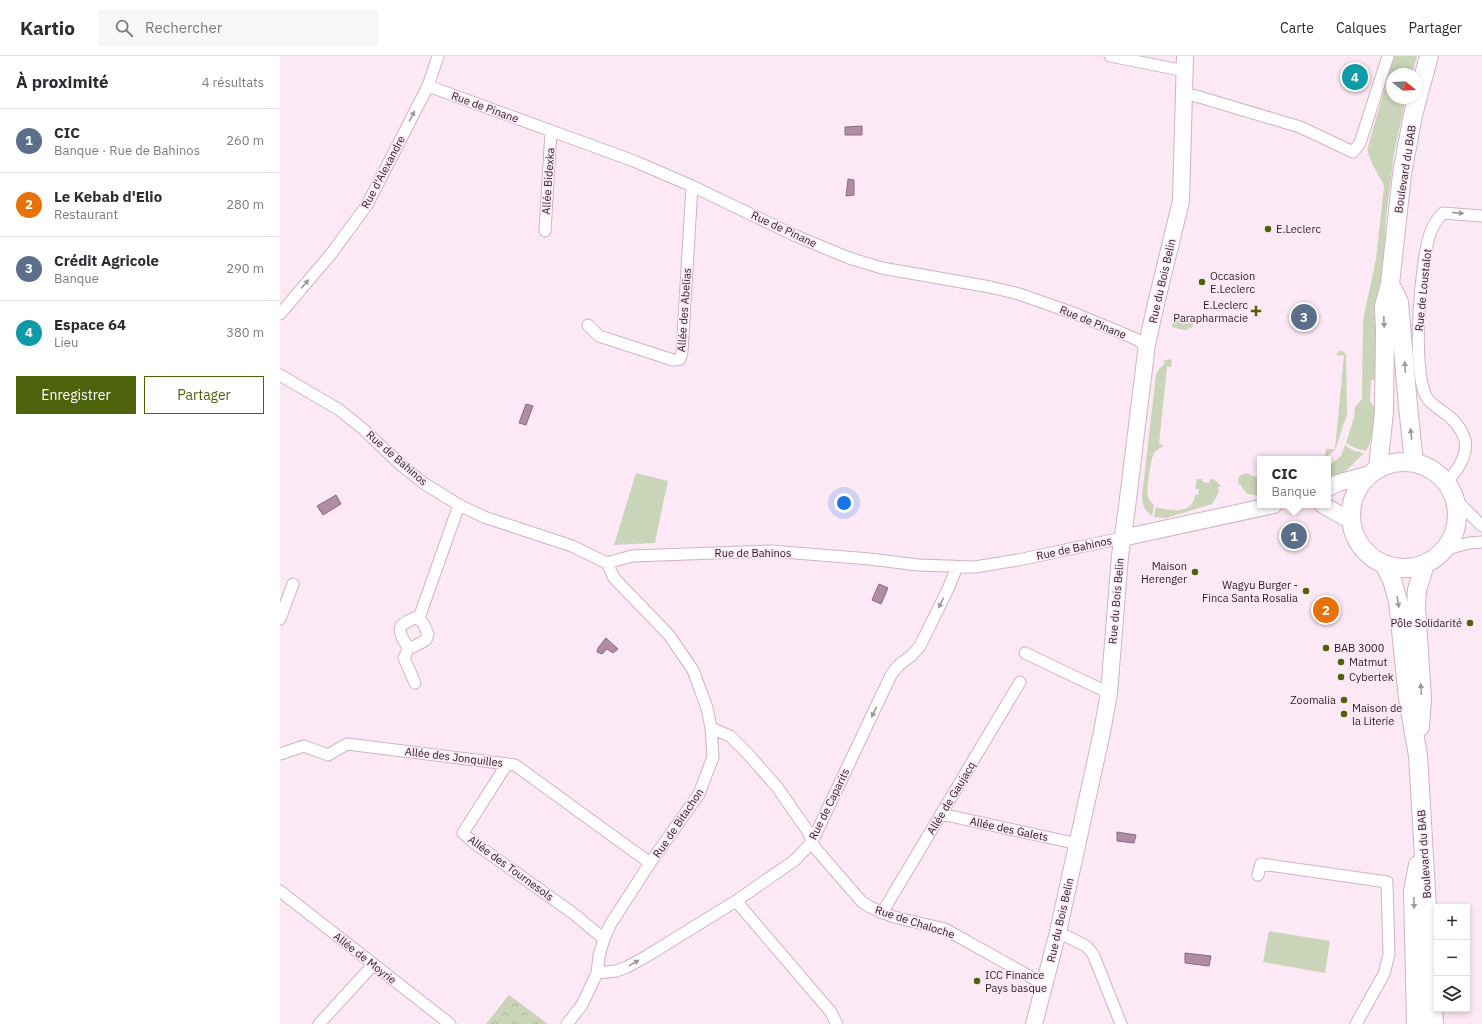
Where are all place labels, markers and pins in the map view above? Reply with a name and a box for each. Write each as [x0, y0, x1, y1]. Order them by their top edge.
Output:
pin: 4 [1342, 62, 1368, 92]
place label: E.Leclerc [1276, 222, 1321, 236]
marker: E.Leclerc [1263, 224, 1273, 234]
place label: Occasion E.Leclerc [1210, 269, 1255, 296]
marker: Occasion E.Leclerc [1197, 277, 1207, 287]
place label: E.Leclerc Parapharmacie [1173, 298, 1248, 325]
pin: 3 [1291, 302, 1317, 332]
marker: E.Leclerc Parapharmacie [1251, 306, 1261, 316]
pin: 1 [1281, 521, 1307, 551]
place label: Maison Herenger [1141, 559, 1187, 586]
marker: Maison Herenger [1190, 567, 1200, 577]
place label: Wagyu Burger - Finca Santa Rosalia [1202, 578, 1298, 605]
marker: Wagyu Burger - Finca Santa Rosalia [1301, 586, 1311, 596]
pin: 2 [1313, 595, 1339, 625]
place label: Pôle Solidarité [1391, 616, 1462, 630]
marker: Pôle Solidarité [1465, 618, 1475, 628]
place label: BAB 3000 [1334, 641, 1384, 655]
marker: BAB 3000 [1321, 643, 1331, 653]
place label: Matmut [1349, 655, 1388, 669]
marker: Matmut [1336, 657, 1346, 667]
place label: Cybertek [1349, 670, 1394, 684]
marker: Cybertek [1336, 672, 1346, 682]
place label: Zoomalia [1290, 693, 1336, 707]
marker: Zoomalia [1339, 695, 1349, 705]
place label: Maison de la Literie [1352, 701, 1402, 728]
marker: Maison de la Literie [1339, 709, 1349, 719]
place label: ICC Finance Pays basque [985, 968, 1047, 995]
marker: ICC Finance Pays basque [972, 976, 982, 986]

